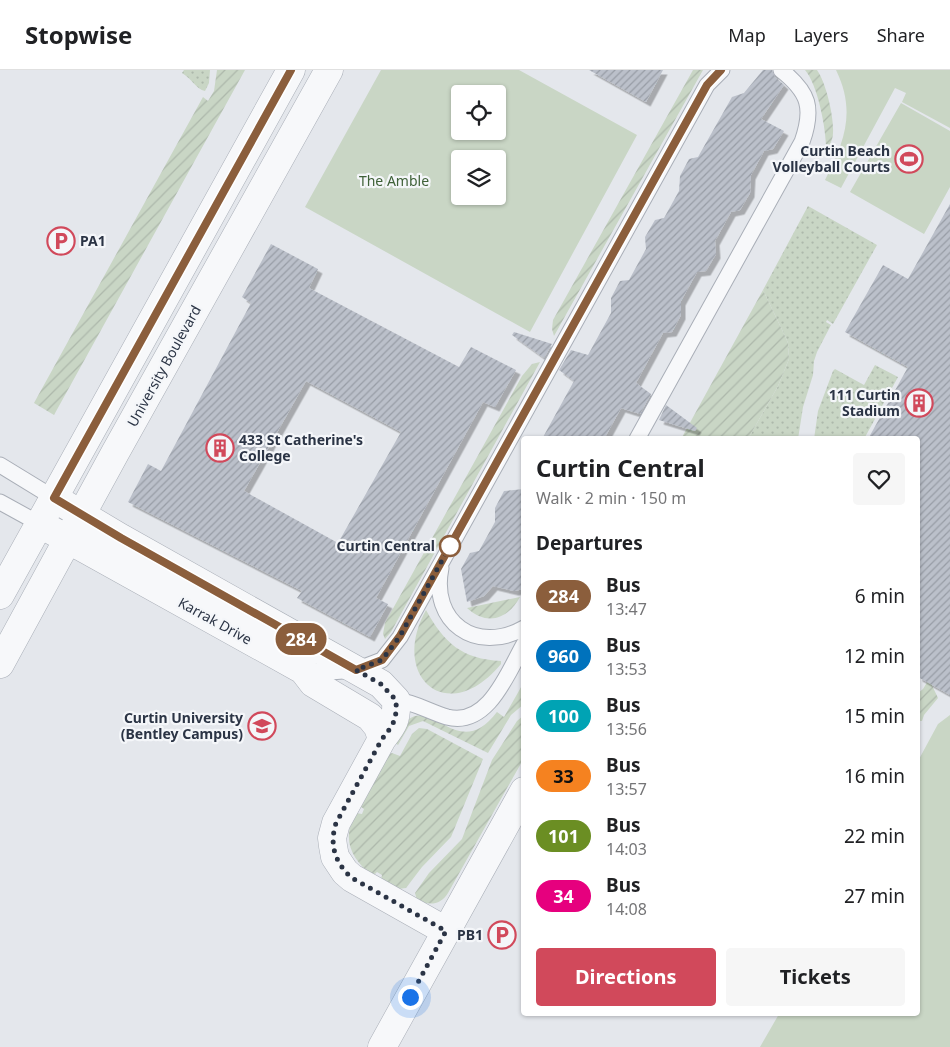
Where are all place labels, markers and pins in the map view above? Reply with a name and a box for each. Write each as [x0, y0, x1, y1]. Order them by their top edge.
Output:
place label: Curtin Beach Volleyball Courts [773, 141, 890, 176]
sports icon: Curtin Beach Volleyball Courts [894, 144, 924, 174]
parking icon: PA1 [46, 226, 76, 256]
place label: PA1 [80, 231, 106, 250]
place label: 111 Curtin Stadium [829, 385, 900, 420]
building icon: 111 Curtin Stadium [904, 388, 934, 418]
place label: 433 St Catherine's College [239, 430, 363, 465]
building icon: 433 St Catherine's College [205, 433, 235, 463]
marker: Curtin Central [439, 535, 461, 557]
place label: Curtin Central [337, 536, 435, 555]
place label: Curtin University (Bentley Campus) [121, 708, 243, 743]
school or university icon: Curtin University (Bentley Campus) [247, 711, 277, 741]
parking icon: PB1 [487, 920, 517, 950]
place label: PB1 [457, 925, 483, 944]

